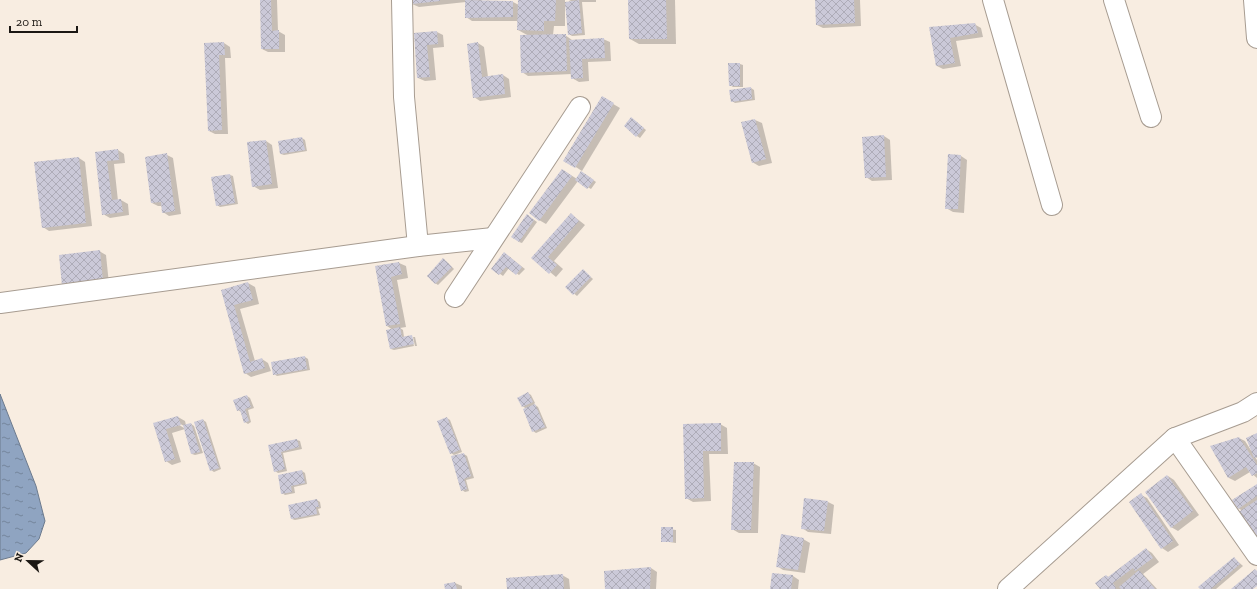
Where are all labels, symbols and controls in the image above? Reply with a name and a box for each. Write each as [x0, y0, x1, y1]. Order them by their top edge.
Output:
scale bar [10, 8, 77, 34]
text: 20 m [16, 15, 43, 29]
north arrow [8, 541, 48, 581]
text: N [12, 551, 27, 564]

